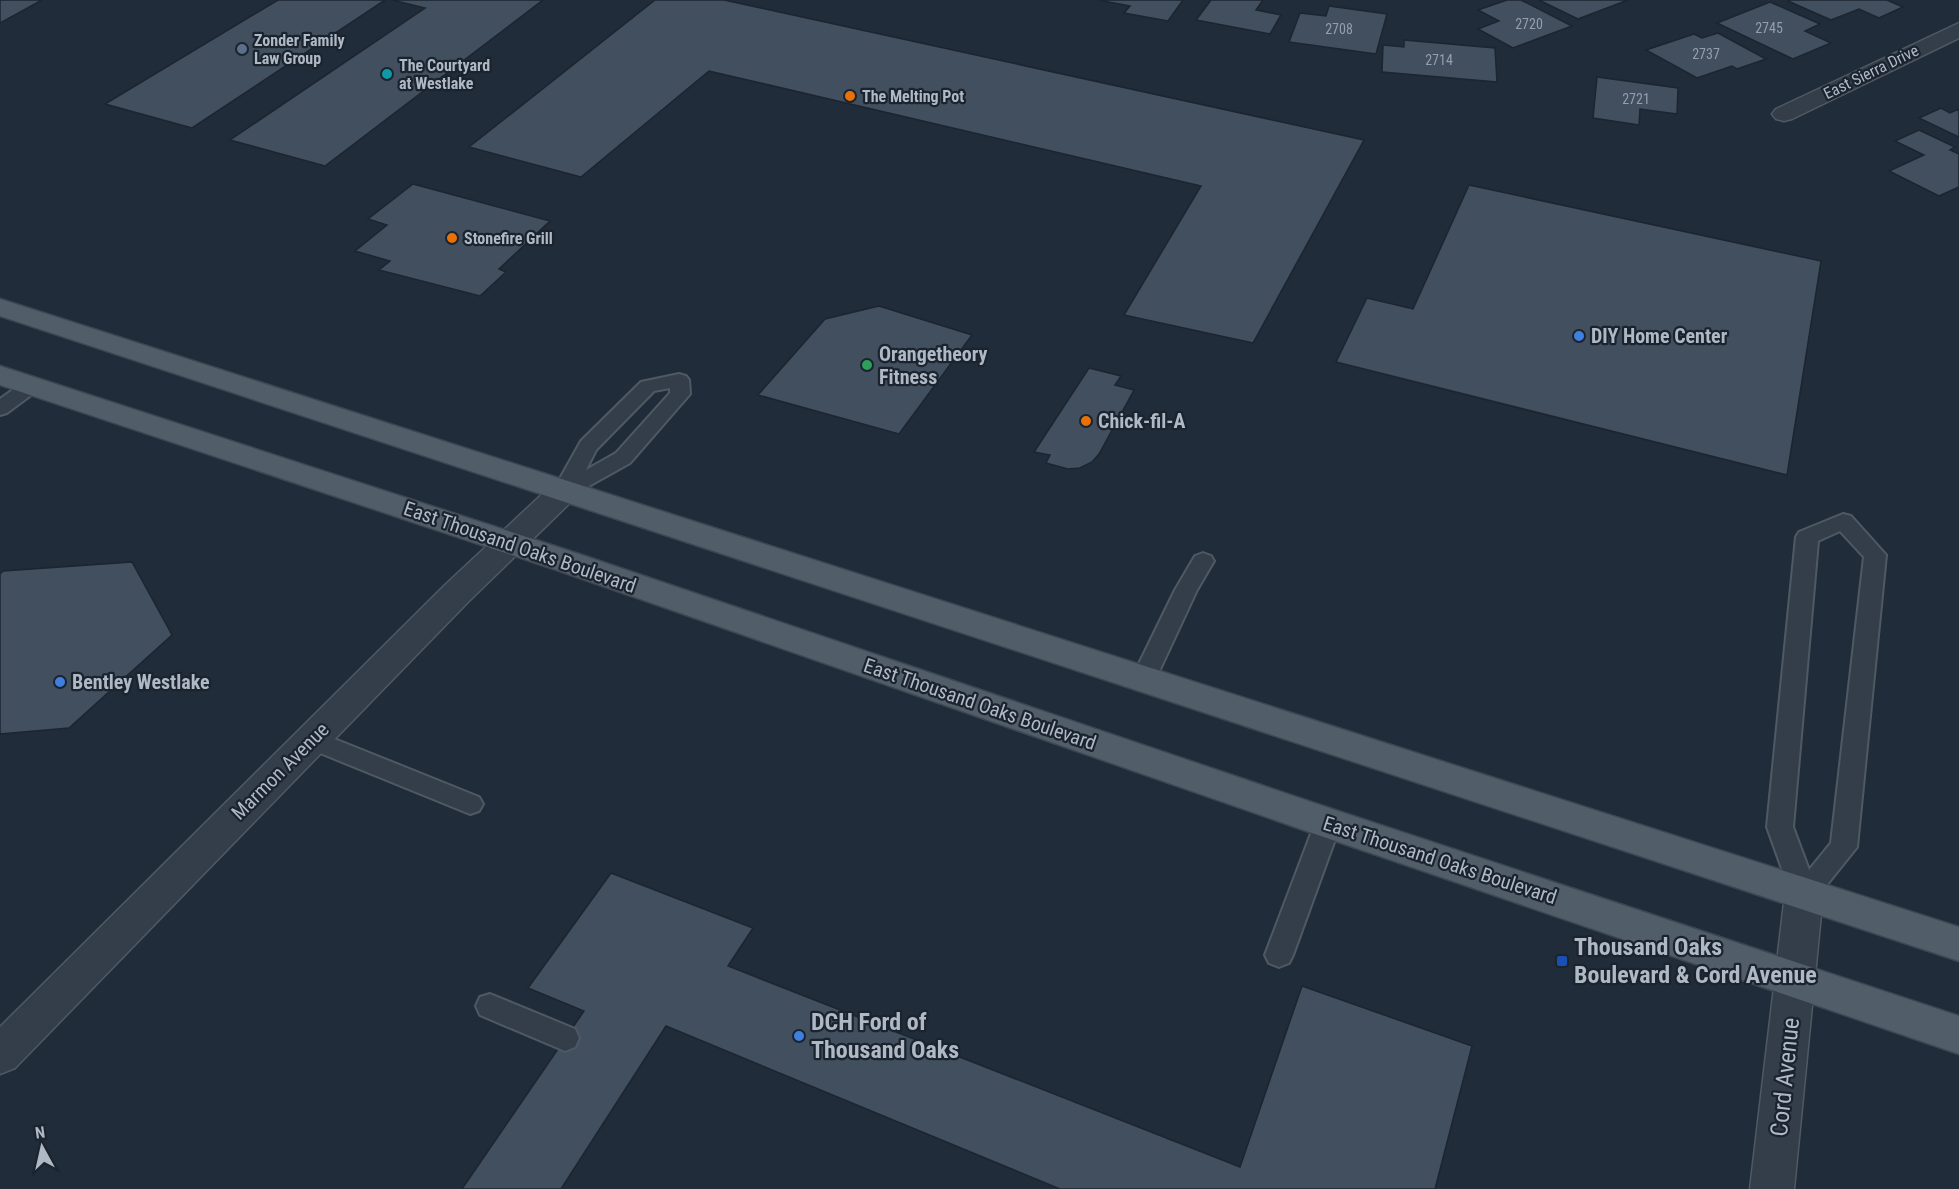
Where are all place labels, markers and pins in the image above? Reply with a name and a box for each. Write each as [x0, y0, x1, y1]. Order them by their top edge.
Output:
place label: Zonder Family Law Group [254, 31, 345, 68]
marker: Zonder Family Law Group [235, 42, 249, 56]
place label: The Courtyard at Westlake [399, 56, 490, 93]
marker: The Courtyard at Westlake [380, 67, 394, 81]
place label: The Melting Pot [862, 87, 964, 106]
marker: The Melting Pot [843, 89, 857, 103]
place label: Stonefire Grill [464, 229, 553, 248]
marker: Stonefire Grill [445, 231, 459, 245]
place label: DIY Home Center [1591, 324, 1728, 348]
marker: DIY Home Center [1572, 329, 1586, 343]
place label: Orangetheory Fitness [879, 342, 988, 389]
marker: Orangetheory Fitness [860, 358, 874, 372]
place label: Chick-fil-A [1098, 409, 1185, 433]
marker: Chick-fil-A [1079, 414, 1093, 428]
place label: Bentley Westlake [72, 670, 210, 694]
marker: Bentley Westlake [53, 675, 67, 689]
place label: Thousand Oaks Boulevard & Cord Avenue [1574, 933, 1817, 989]
marker: Thousand Oaks Boulevard & Cord Avenue [1555, 954, 1569, 968]
place label: DCH Ford of Thousand Oaks [811, 1008, 959, 1064]
marker: DCH Ford of Thousand Oaks [792, 1029, 806, 1043]

